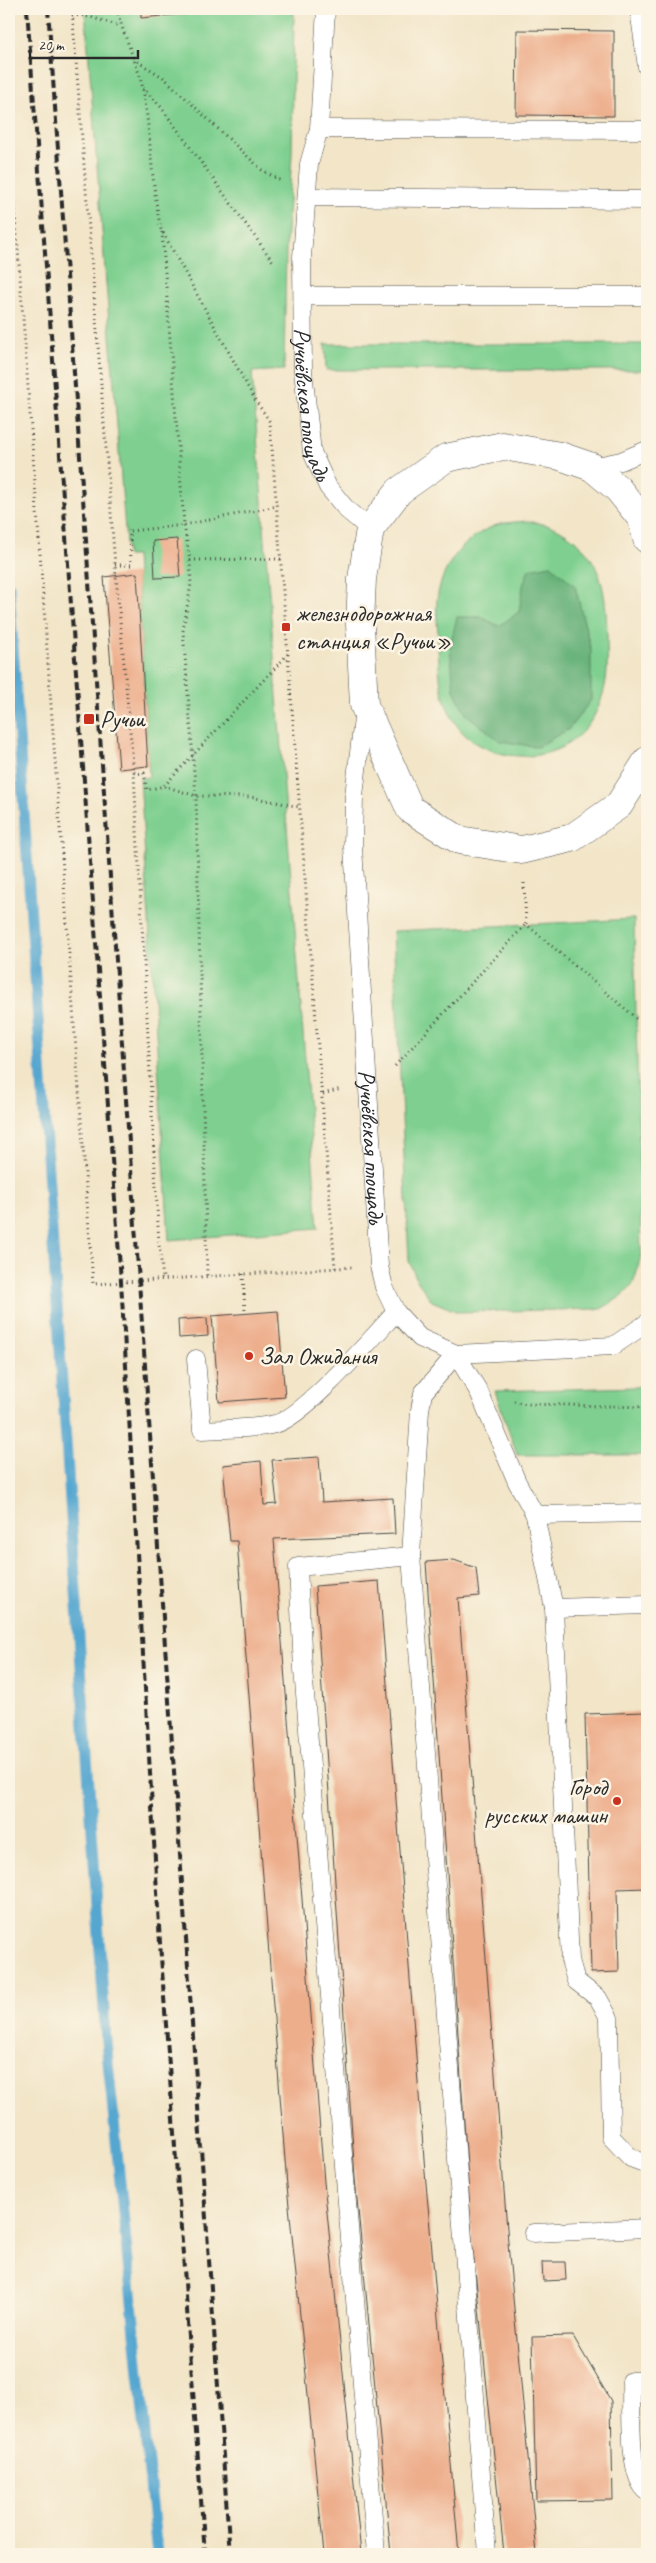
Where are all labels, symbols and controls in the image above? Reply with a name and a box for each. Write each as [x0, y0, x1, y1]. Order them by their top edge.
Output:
scale bar [30, 28, 138, 60]
text: 20 m [38, 36, 65, 55]
street label: Ручьёвская площадь [288, 328, 339, 486]
place label: железнодорожная станция «Ручьи» [296, 598, 451, 656]
marker: железнодорожная станция «Ручьи» [280, 621, 292, 633]
place label: Ручьи [100, 704, 146, 734]
marker: Ручьи [82, 712, 96, 726]
street label: Ручьёвская площадь [352, 1069, 391, 1226]
place label: Зал Ожидания [259, 1341, 378, 1371]
marker: Зал Ожидания [243, 1350, 255, 1362]
place label: Город русских машин [485, 1772, 609, 1830]
marker: Город русских машин [611, 1795, 623, 1807]

